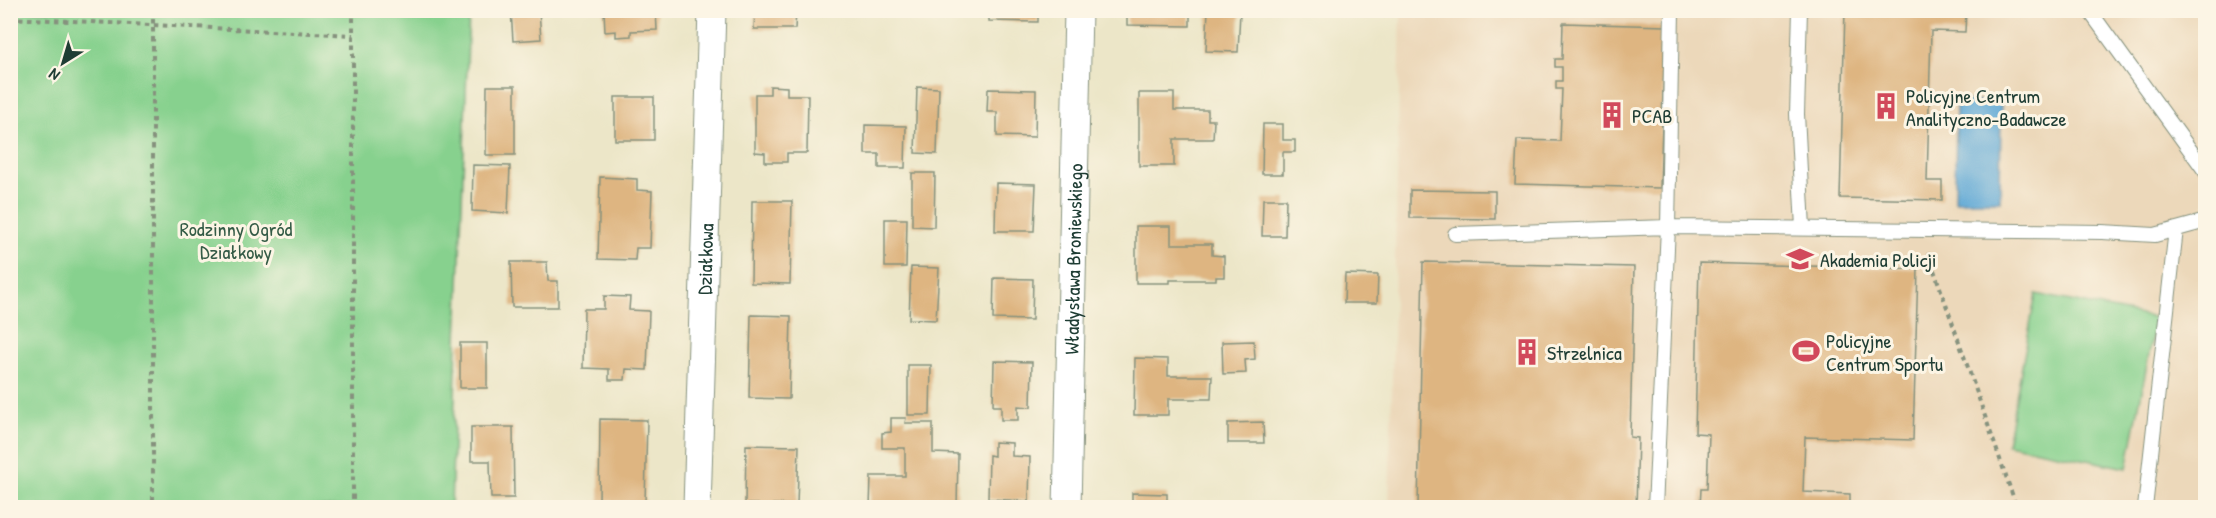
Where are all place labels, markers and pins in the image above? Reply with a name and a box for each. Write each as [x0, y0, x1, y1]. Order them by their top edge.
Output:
place label: Policyjne Centrum Analityczno-Badawcze [1906, 82, 2066, 132]
building icon: Policyjne Centrum Analityczno-Badawcze [1871, 91, 1901, 121]
building icon: PCAB [1597, 100, 1627, 130]
place label: PCAB [1632, 102, 1672, 129]
school or university icon: Akademia Policji [1785, 244, 1815, 274]
place label: Akademia Policji [1820, 246, 1937, 273]
place label: Policyjne Centrum Sportu [1826, 327, 1943, 377]
sports icon: Policyjne Centrum Sportu [1791, 336, 1821, 366]
building icon: Strzelnica [1512, 337, 1542, 367]
place label: Strzelnica [1547, 339, 1622, 366]

